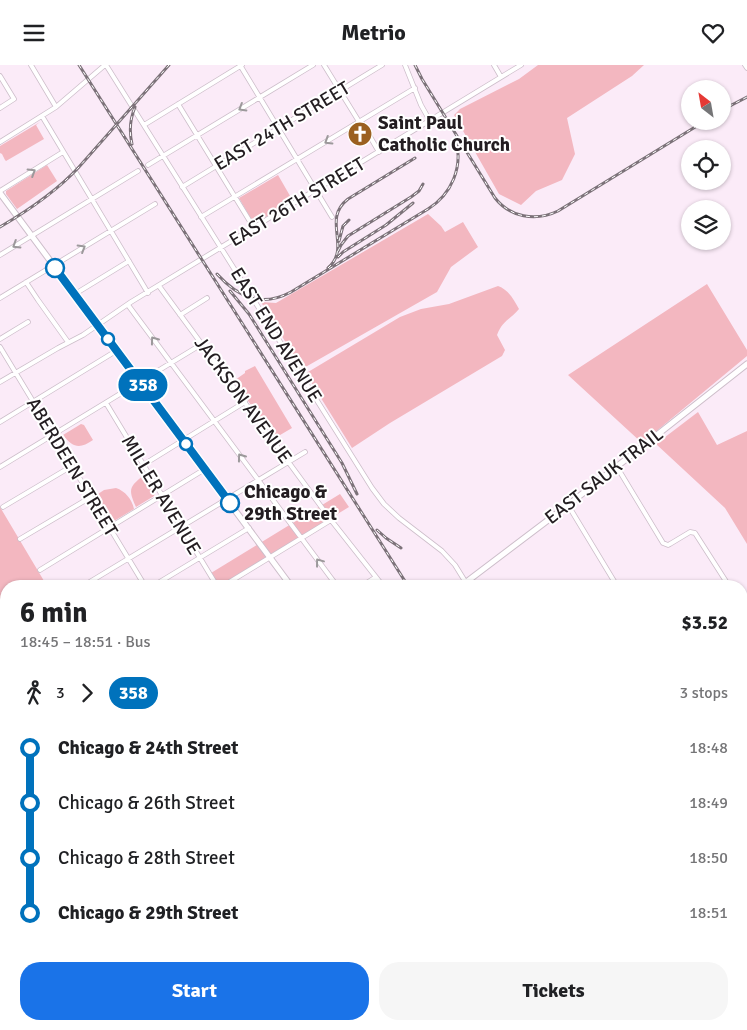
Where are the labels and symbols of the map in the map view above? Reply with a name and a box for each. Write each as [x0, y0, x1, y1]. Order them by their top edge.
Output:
street label: EAST 24TH STREET [210, 76, 355, 176]
north arrow [681, 80, 731, 130]
one-way arrow [238, 102, 247, 112]
place label: Saint Paul Catholic Church [378, 111, 510, 157]
church icon: Saint Paul Catholic Church [347, 121, 373, 147]
one-way arrow [325, 134, 334, 144]
street label: EAST 26TH STREET [225, 152, 370, 252]
one-way arrow [26, 168, 35, 178]
one-way arrow [12, 239, 21, 249]
one-way arrow [76, 244, 85, 254]
unlabelled marker [45, 258, 65, 278]
street label: EAST END AVENUE [225, 263, 327, 407]
unlabelled marker [101, 332, 115, 346]
street label: JACKSON AVENUE [189, 332, 297, 468]
one-way arrow [151, 336, 160, 346]
line badge: 358 [114, 369, 172, 401]
street label: ABERDEEN STREET [21, 393, 123, 541]
street label: EAST SAUK TRAIL [540, 422, 668, 530]
street label: MILLER AVENUE [116, 431, 206, 559]
unlabelled marker [179, 437, 193, 451]
one-way arrow [238, 454, 246, 463]
place label: Chicago & 29th Street [244, 480, 337, 526]
marker: Chicago & 29th Street [220, 493, 240, 513]
one-way arrow [316, 558, 325, 568]

